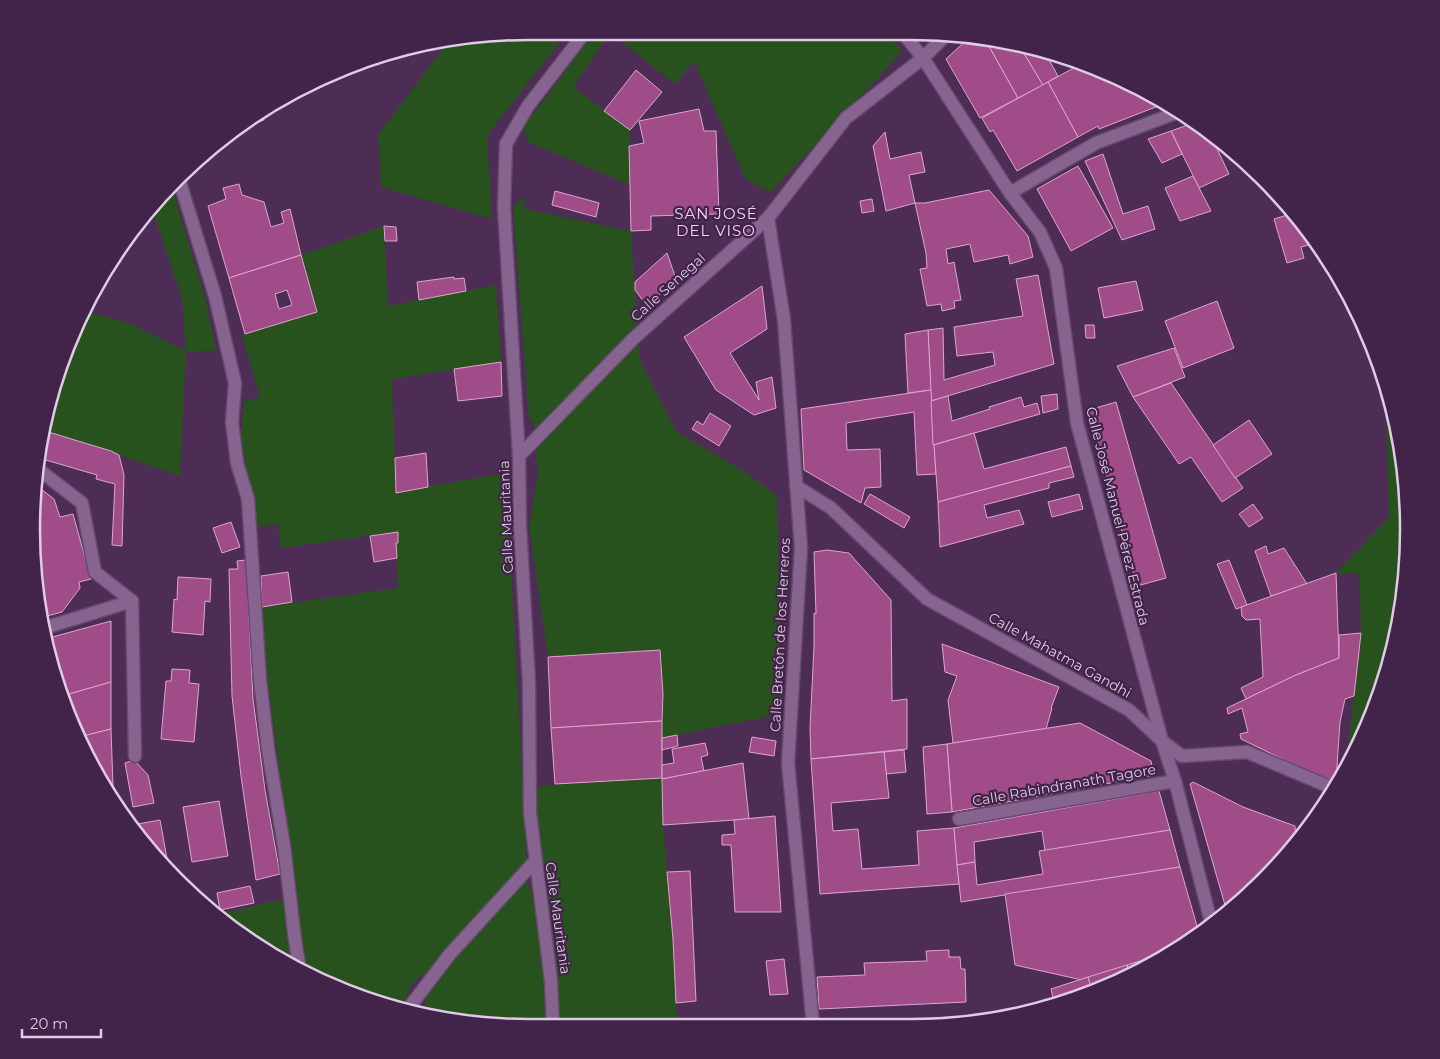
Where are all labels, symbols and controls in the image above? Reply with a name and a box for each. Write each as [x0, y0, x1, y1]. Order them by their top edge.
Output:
district label: SAN JOSÉ DEL VISO [674, 204, 758, 240]
street label: Calle Senegal [627, 249, 709, 325]
street label: Calle José Manuel Pérez Estrada [1082, 405, 1154, 627]
street label: Calle Mauritania [495, 460, 517, 574]
street label: Calle Bretón de los Herreros [766, 537, 794, 733]
street label: Calle Mahatma Gandhi [985, 608, 1135, 702]
street label: Calle Rabindranath Tagore [971, 760, 1157, 810]
street label: Calle Mauritania [541, 861, 575, 975]
scale bar [22, 1006, 101, 1038]
text: 20 m [30, 1014, 68, 1033]

